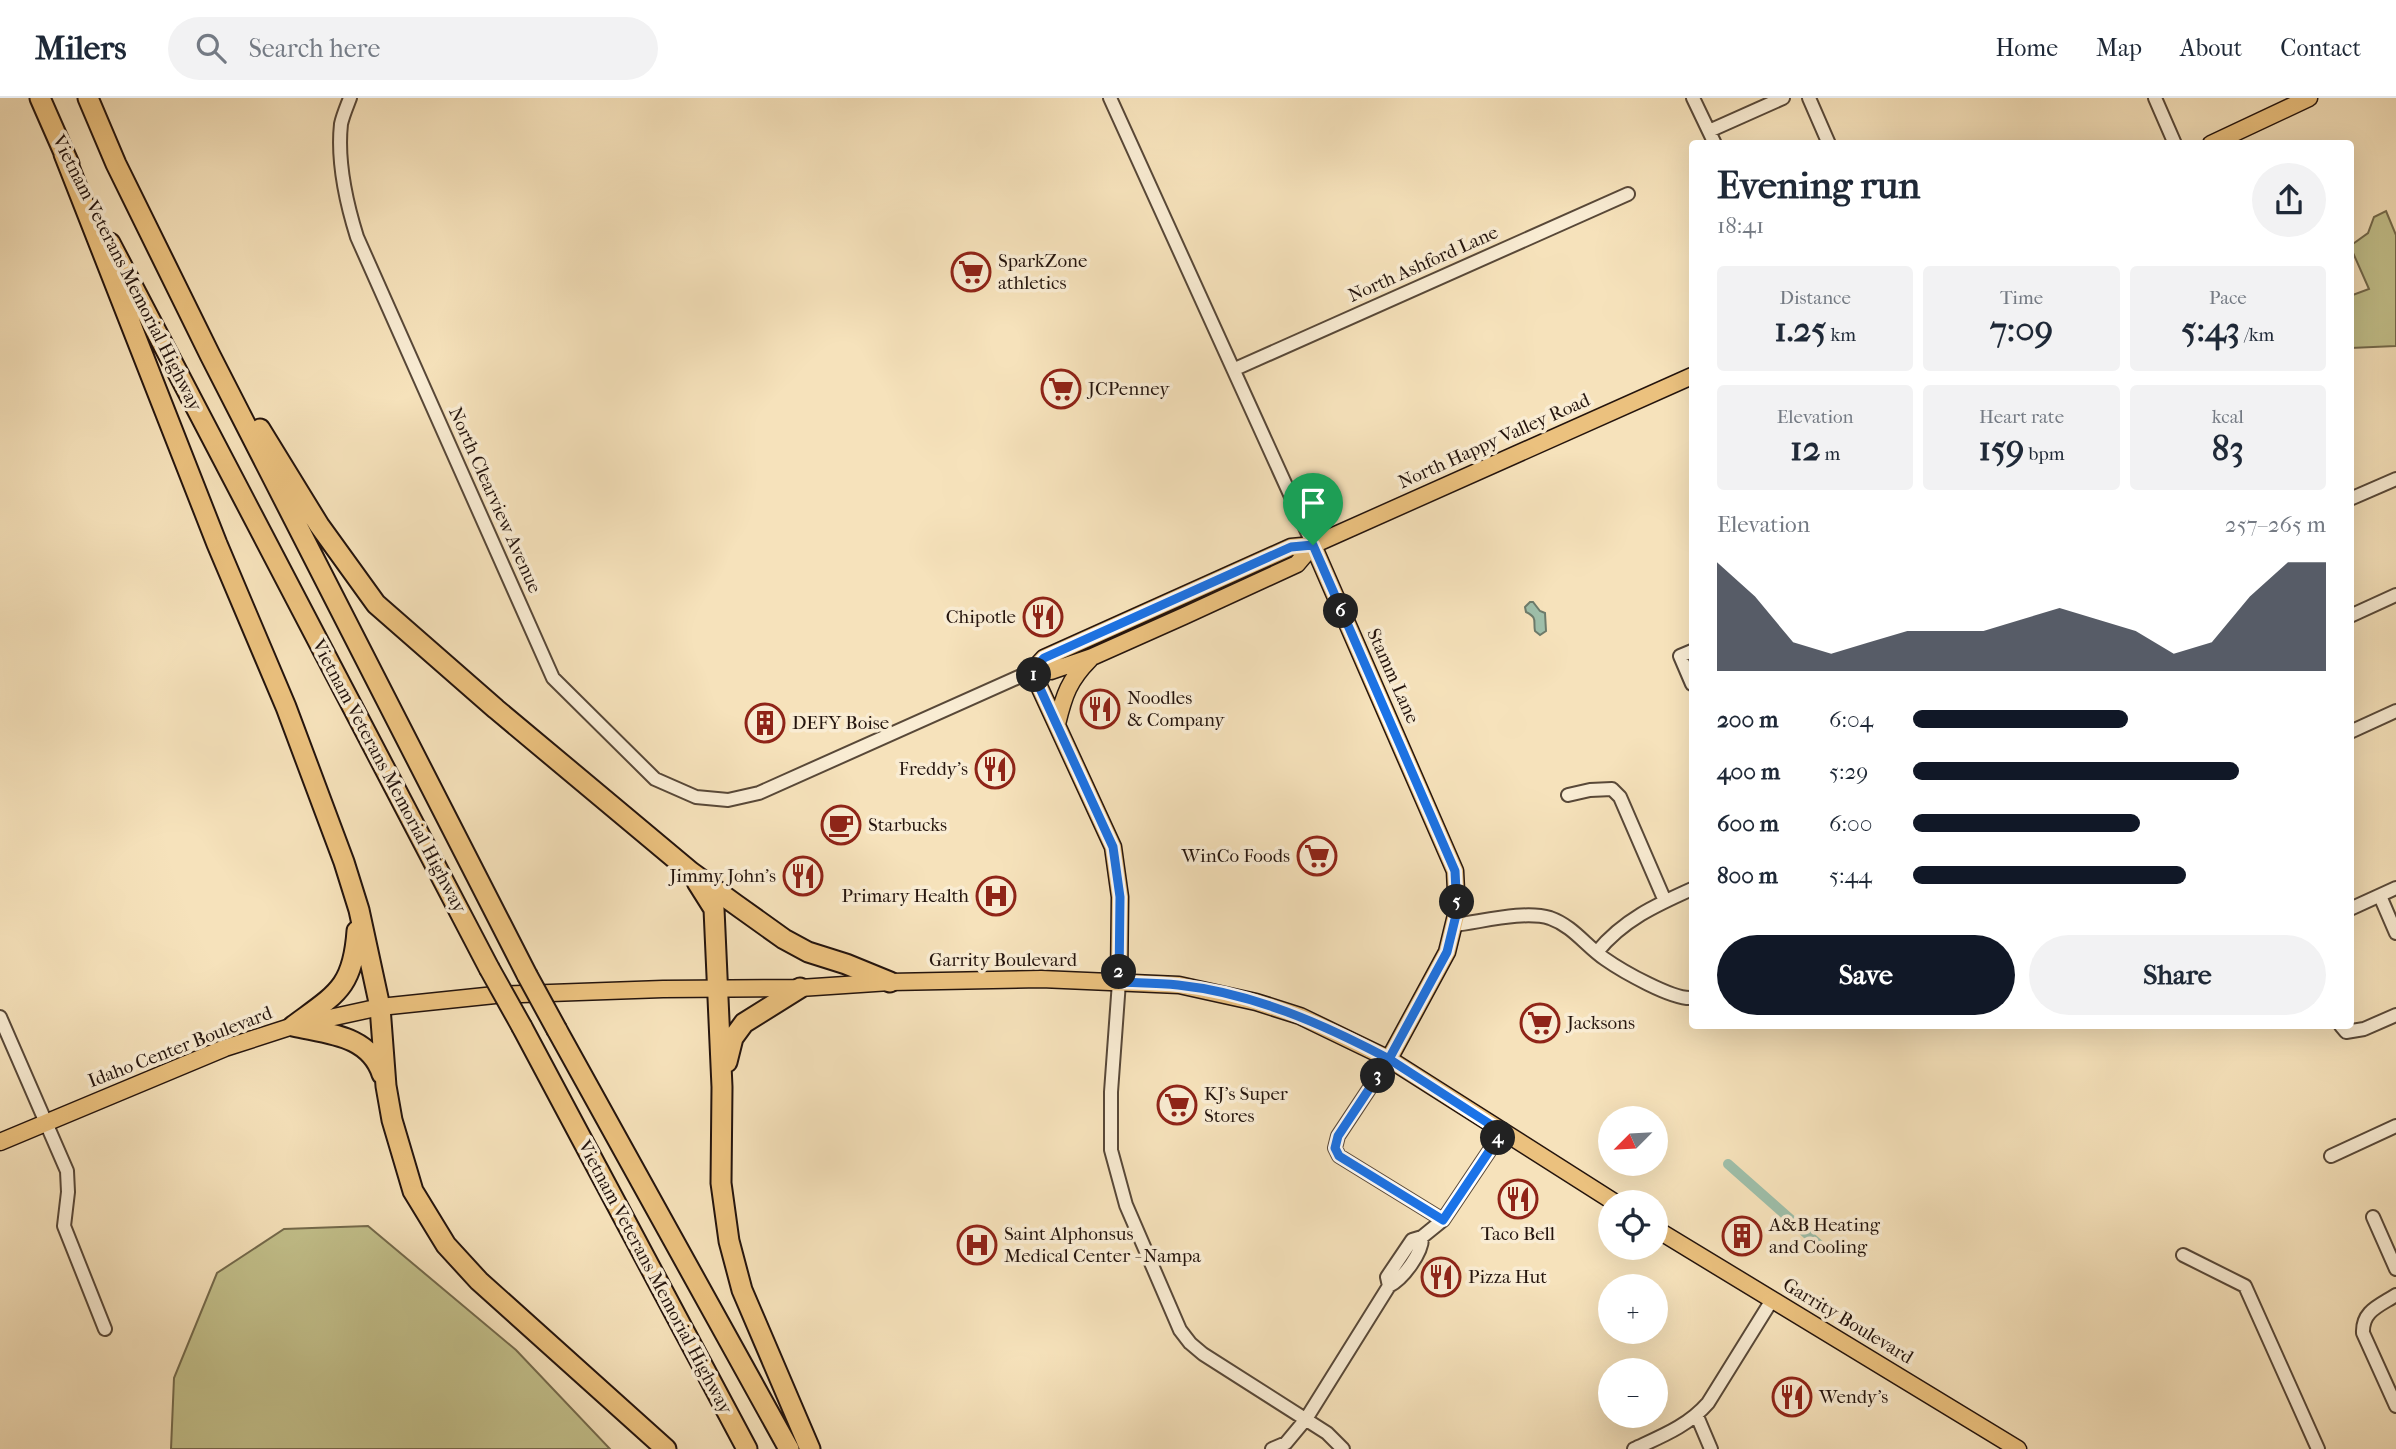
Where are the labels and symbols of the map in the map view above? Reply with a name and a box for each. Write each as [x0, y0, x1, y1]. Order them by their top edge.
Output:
street label: Vietnam Veterans Memorial Highway [47, 131, 207, 415]
street label: North Ashford Lane [1345, 221, 1501, 307]
place label: SparkZone athletics [998, 250, 1087, 294]
supermarket icon: SparkZone athletics [950, 251, 992, 293]
supermarket icon: JCPenney [1040, 368, 1082, 410]
place label: JCPenney [1086, 378, 1170, 400]
street label: North Happy Valley Road [1395, 389, 1594, 493]
street label: North Clearview Avenue [444, 404, 546, 596]
pin [1283, 473, 1343, 545]
pin: 6 [1324, 594, 1358, 628]
restaurant icon: Chipotle [1022, 596, 1064, 638]
place label: Chipotle [946, 606, 1016, 628]
street label: Stamm Lane [1362, 625, 1424, 727]
street label: Vietnam Veterans Memorial Highway [307, 635, 471, 917]
pin: 1 [1016, 658, 1052, 692]
place label: Noodles & Company [1127, 687, 1225, 731]
restaurant icon: Noodles & Company [1079, 688, 1121, 730]
building icon: DEFY Boise [744, 702, 786, 744]
place label: DEFY Boise [792, 712, 889, 734]
restaurant icon: Freddy's [974, 748, 1016, 790]
place label: Freddy's [899, 758, 968, 780]
cafe icon: Starbucks [820, 804, 862, 846]
place label: Starbucks [868, 814, 947, 836]
supermarket icon: WinCo Foods [1296, 835, 1338, 877]
place label: WinCo Foods [1181, 845, 1290, 867]
restaurant icon: Jimmy John's [782, 855, 824, 897]
place label: Jimmy John's [667, 865, 776, 887]
hospital icon: Primary Health [975, 875, 1017, 917]
pin: 5 [1440, 884, 1474, 920]
place label: Primary Health [841, 885, 969, 907]
street label: Garrity Boulevard [929, 949, 1078, 971]
pin: 2 [1102, 954, 1136, 990]
street label: Idaho Center Boulevard [85, 1002, 276, 1092]
supermarket icon: Jacksons [1519, 1002, 1561, 1044]
place label: Jacksons [1565, 1012, 1635, 1034]
pin: 3 [1360, 1058, 1396, 1094]
place label: KJ's Super Stores [1204, 1083, 1289, 1127]
supermarket icon: KJ's Super Stores [1156, 1084, 1198, 1126]
north arrow [1598, 1106, 1668, 1176]
pin: 4 [1480, 1121, 1516, 1156]
street label: Vietnam Veterans Memorial Highway [573, 1136, 737, 1418]
restaurant icon: Taco Bell [1497, 1178, 1539, 1220]
place label: A&B Heating and Cooling [1768, 1214, 1881, 1258]
building icon: A&B Heating and Cooling [1721, 1215, 1763, 1257]
place label: Saint Alphonsus Medical Center - Nampa [1004, 1223, 1201, 1267]
place label: Taco Bell [1481, 1223, 1555, 1245]
hospital icon: Saint Alphonsus Medical Center - Nampa [956, 1224, 998, 1266]
restaurant icon: Pizza Hut [1420, 1256, 1462, 1298]
place label: Pizza Hut [1468, 1266, 1547, 1288]
street label: Garrity Boulevard [1779, 1273, 1918, 1369]
restaurant icon: Wendy's [1771, 1376, 1813, 1418]
place label: Wendy's [1818, 1386, 1888, 1408]

